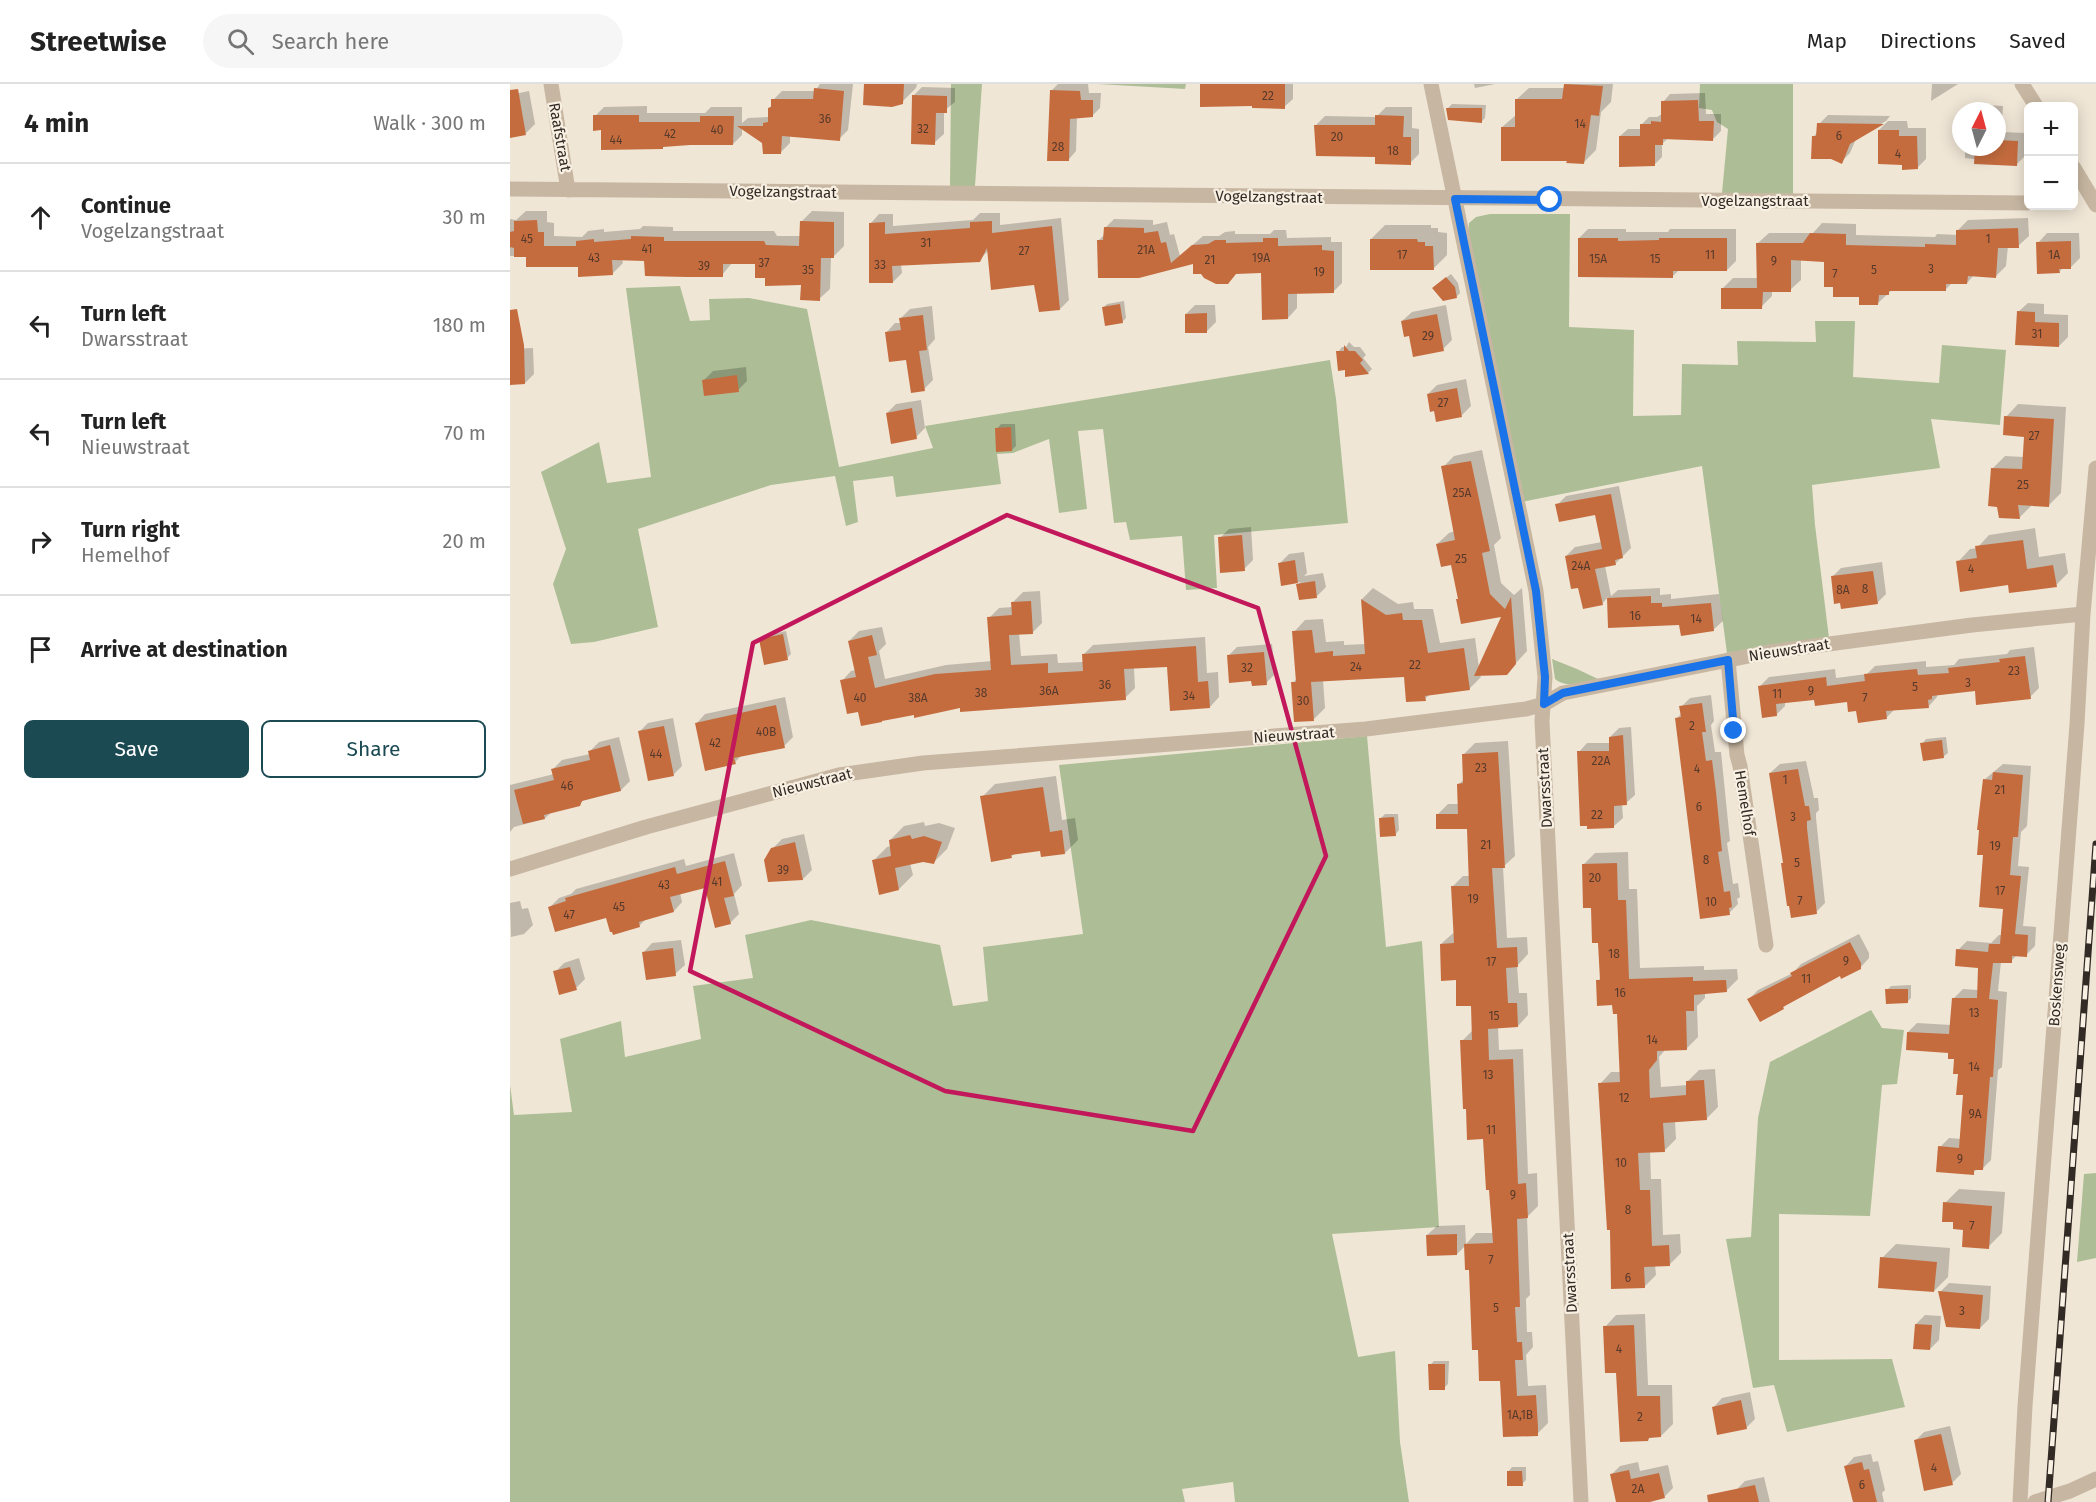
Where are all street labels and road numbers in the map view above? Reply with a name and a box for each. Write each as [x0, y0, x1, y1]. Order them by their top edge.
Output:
street label: Raafstraat [545, 101, 575, 173]
street label: Vogelzangstraat [729, 182, 837, 202]
street label: Vogelzangstraat [1215, 187, 1323, 207]
street label: Vogelzangstraat [1701, 192, 1809, 210]
street label: Nieuwstraat [1747, 635, 1831, 665]
street label: Nieuwstraat [1253, 723, 1336, 747]
street label: Dwarsstraat [1534, 747, 1556, 829]
street label: Nieuwstraat [770, 764, 854, 802]
street label: Hemelhof [1731, 769, 1759, 838]
street label: Boskensweg [2045, 943, 2069, 1027]
street label: Dwarsstraat [1559, 1232, 1581, 1314]

